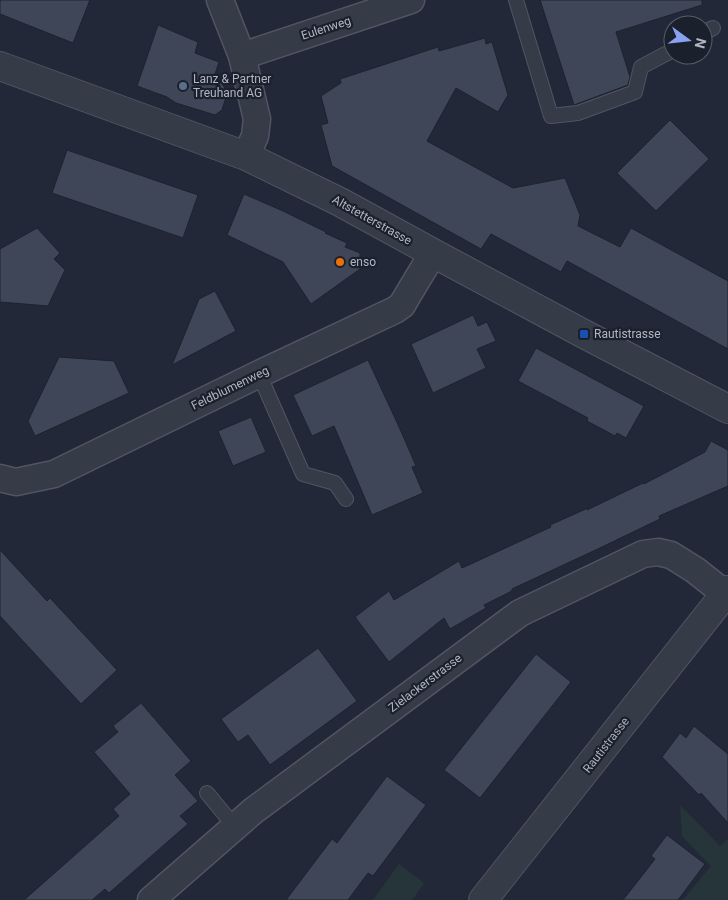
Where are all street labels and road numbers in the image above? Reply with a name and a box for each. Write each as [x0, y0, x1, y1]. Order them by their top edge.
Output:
street label: Eulenweg [299, 13, 353, 43]
street label: Altstetterstrasse [330, 192, 414, 248]
street label: Feldblumenweg [189, 363, 271, 413]
street label: Zielackerstrasse [386, 651, 464, 715]
street label: Rautistrasse [580, 714, 632, 776]

